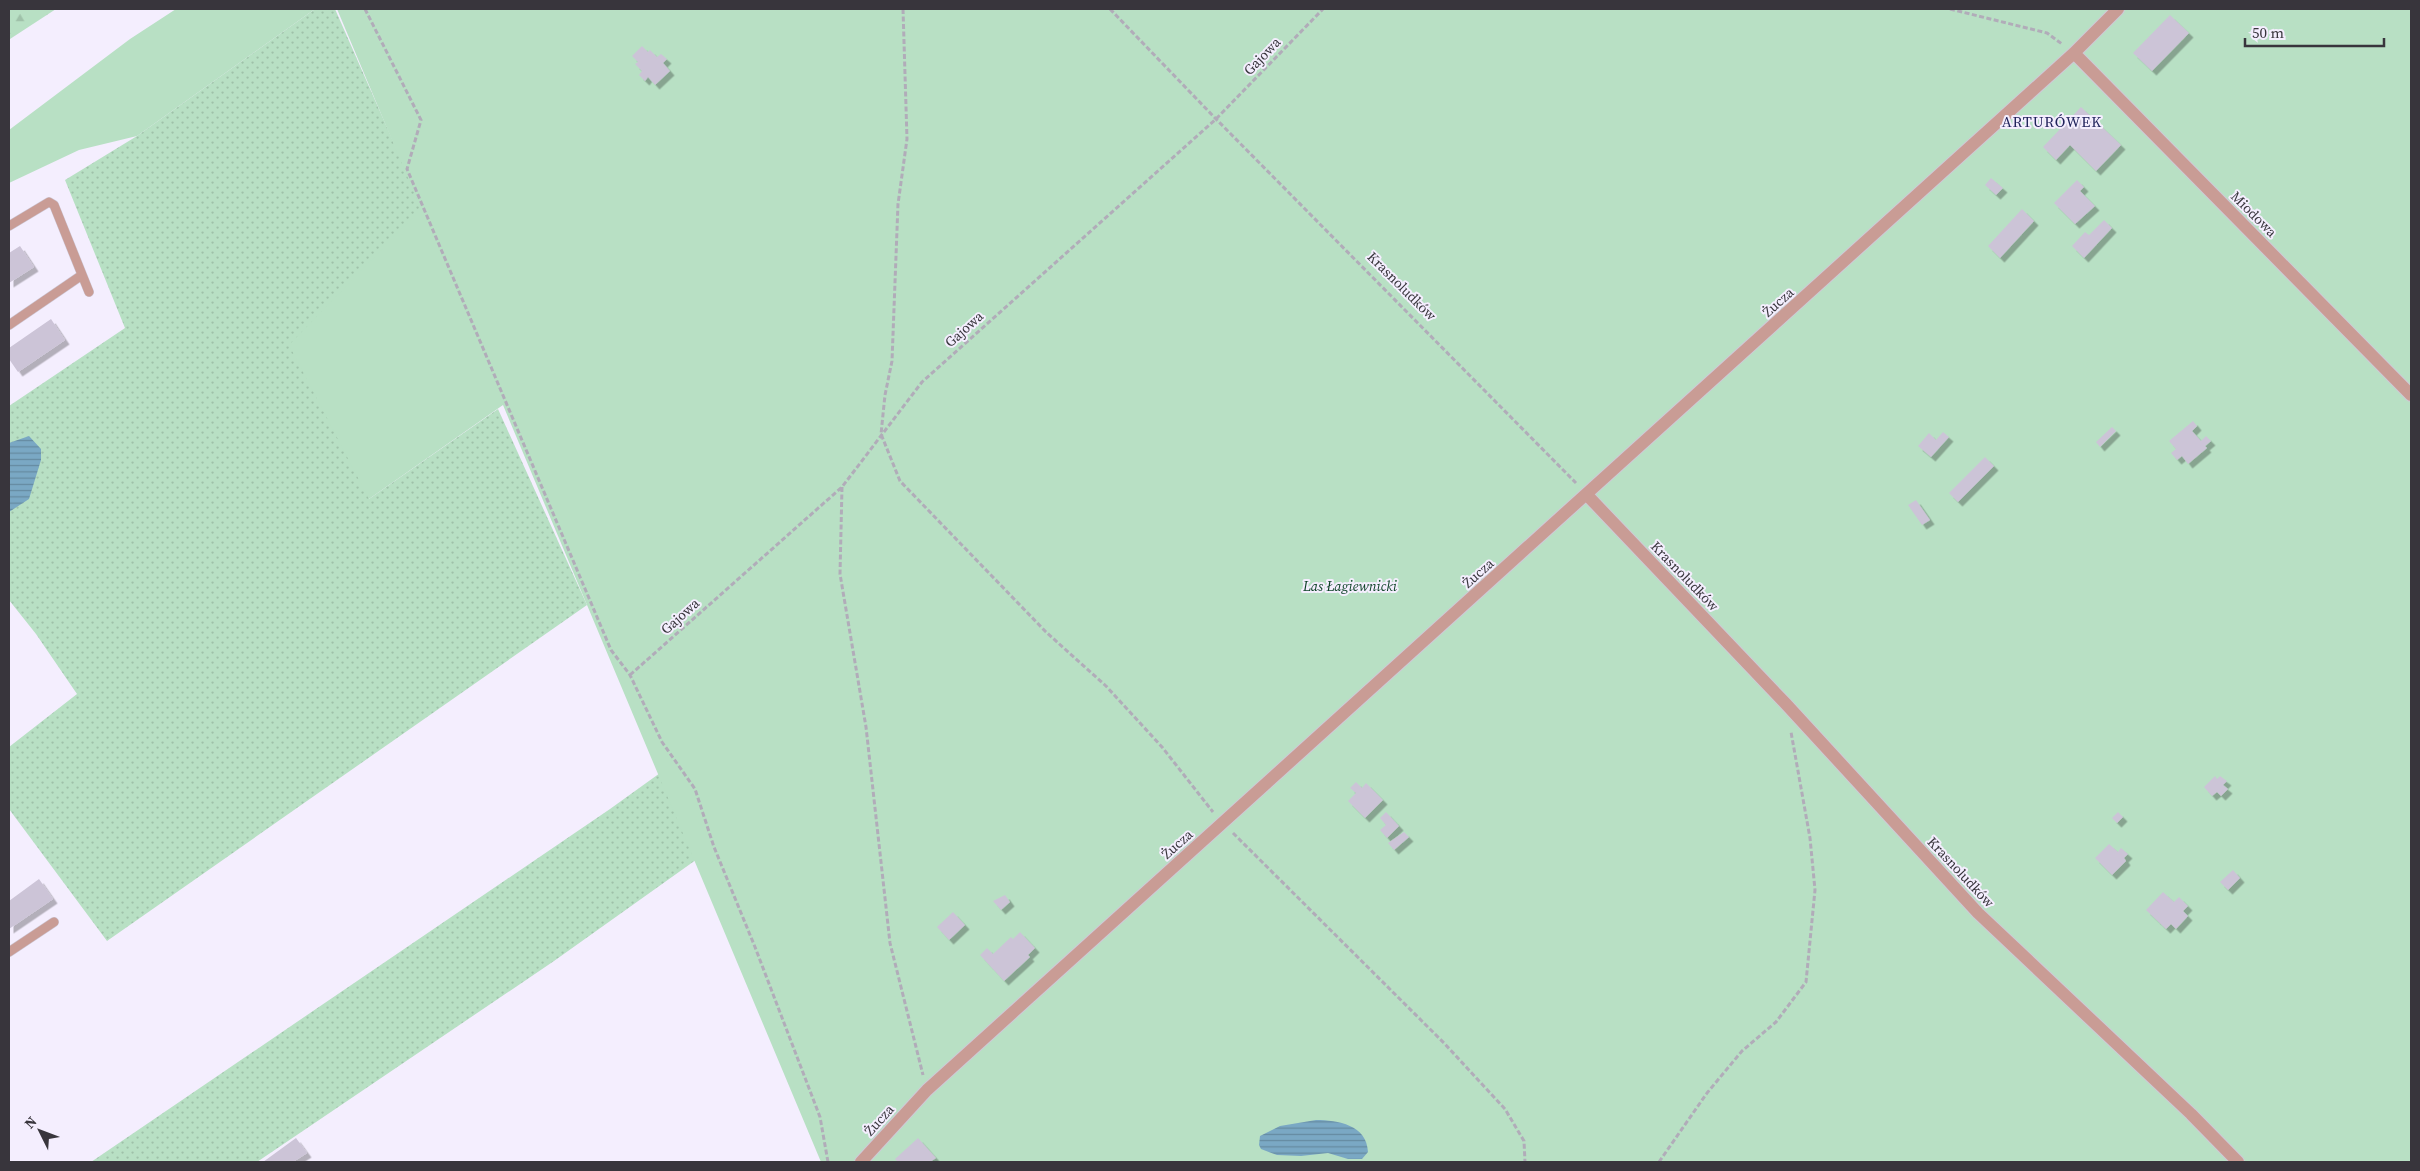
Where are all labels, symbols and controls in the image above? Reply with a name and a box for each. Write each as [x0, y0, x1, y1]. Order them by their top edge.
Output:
scale bar [2245, 15, 2384, 47]
text: 50 m [2252, 22, 2284, 43]
street label: Gajowa [1239, 32, 1286, 79]
district label: ARTURÓWEK [2002, 111, 2102, 132]
street label: Miodowa [2227, 187, 2282, 242]
street label: Krasnoludków [1363, 247, 1441, 325]
street label: Żucza [1758, 282, 1799, 321]
street label: Gajowa [940, 306, 988, 352]
street label: Krasnoludków [1647, 537, 1724, 616]
street label: Żucza [1458, 553, 1499, 592]
park label: Las Łagiewnicki [1302, 576, 1398, 596]
street label: Gajowa [656, 593, 704, 639]
street label: Żucza [1157, 824, 1198, 863]
street label: Krasnoludków [1923, 832, 1999, 912]
street label: Żucza [860, 1099, 899, 1140]
north arrow [15, 1106, 65, 1156]
text: N [19, 1112, 41, 1133]

